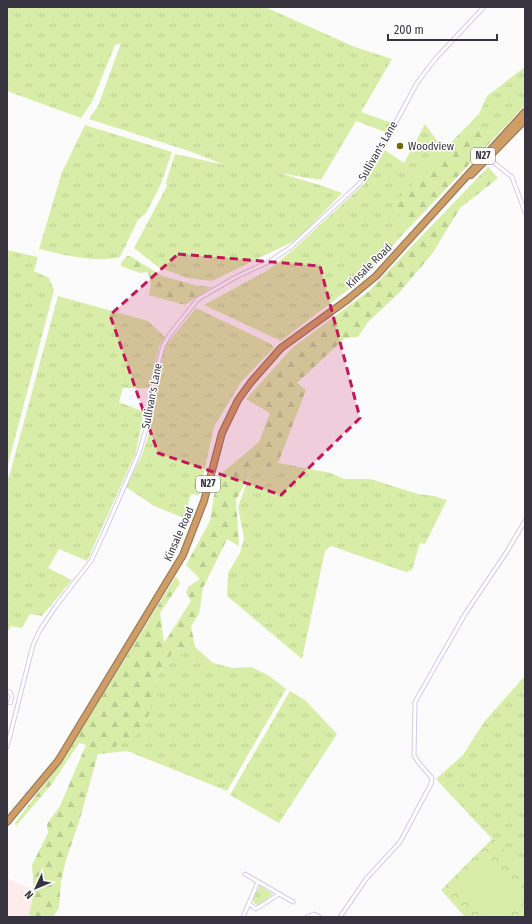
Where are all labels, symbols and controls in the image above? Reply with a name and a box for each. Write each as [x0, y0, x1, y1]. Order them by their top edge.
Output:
scale bar [388, 16, 497, 42]
text: 200 m [394, 23, 424, 37]
street label: Sullivan's Lane [356, 119, 400, 183]
place label: Woodview [408, 140, 454, 153]
marker: Woodview [395, 141, 405, 151]
road number: N27 [471, 148, 495, 164]
street label: Kinsale Road [344, 241, 394, 291]
street label: Sullivan's Lane [139, 362, 165, 430]
road number: N27 [196, 476, 220, 492]
street label: Kinsale Road [161, 505, 197, 563]
north arrow [16, 868, 56, 908]
text: N [22, 888, 36, 901]

